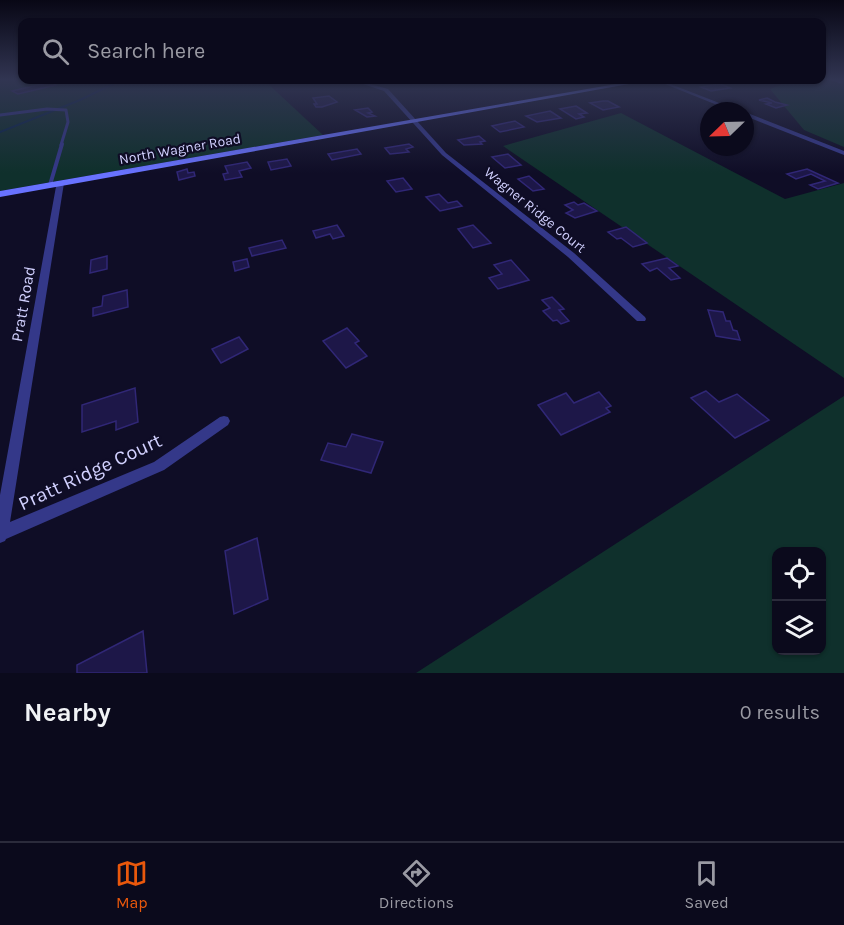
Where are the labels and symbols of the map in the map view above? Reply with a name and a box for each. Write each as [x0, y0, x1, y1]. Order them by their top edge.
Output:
north arrow [700, 102, 754, 156]
street label: North Wagner Road [118, 130, 242, 168]
street label: Wagner Ridge Court [481, 164, 589, 256]
street label: Pratt Road [7, 265, 39, 343]
street label: Pratt Ridge Court [15, 429, 166, 515]

